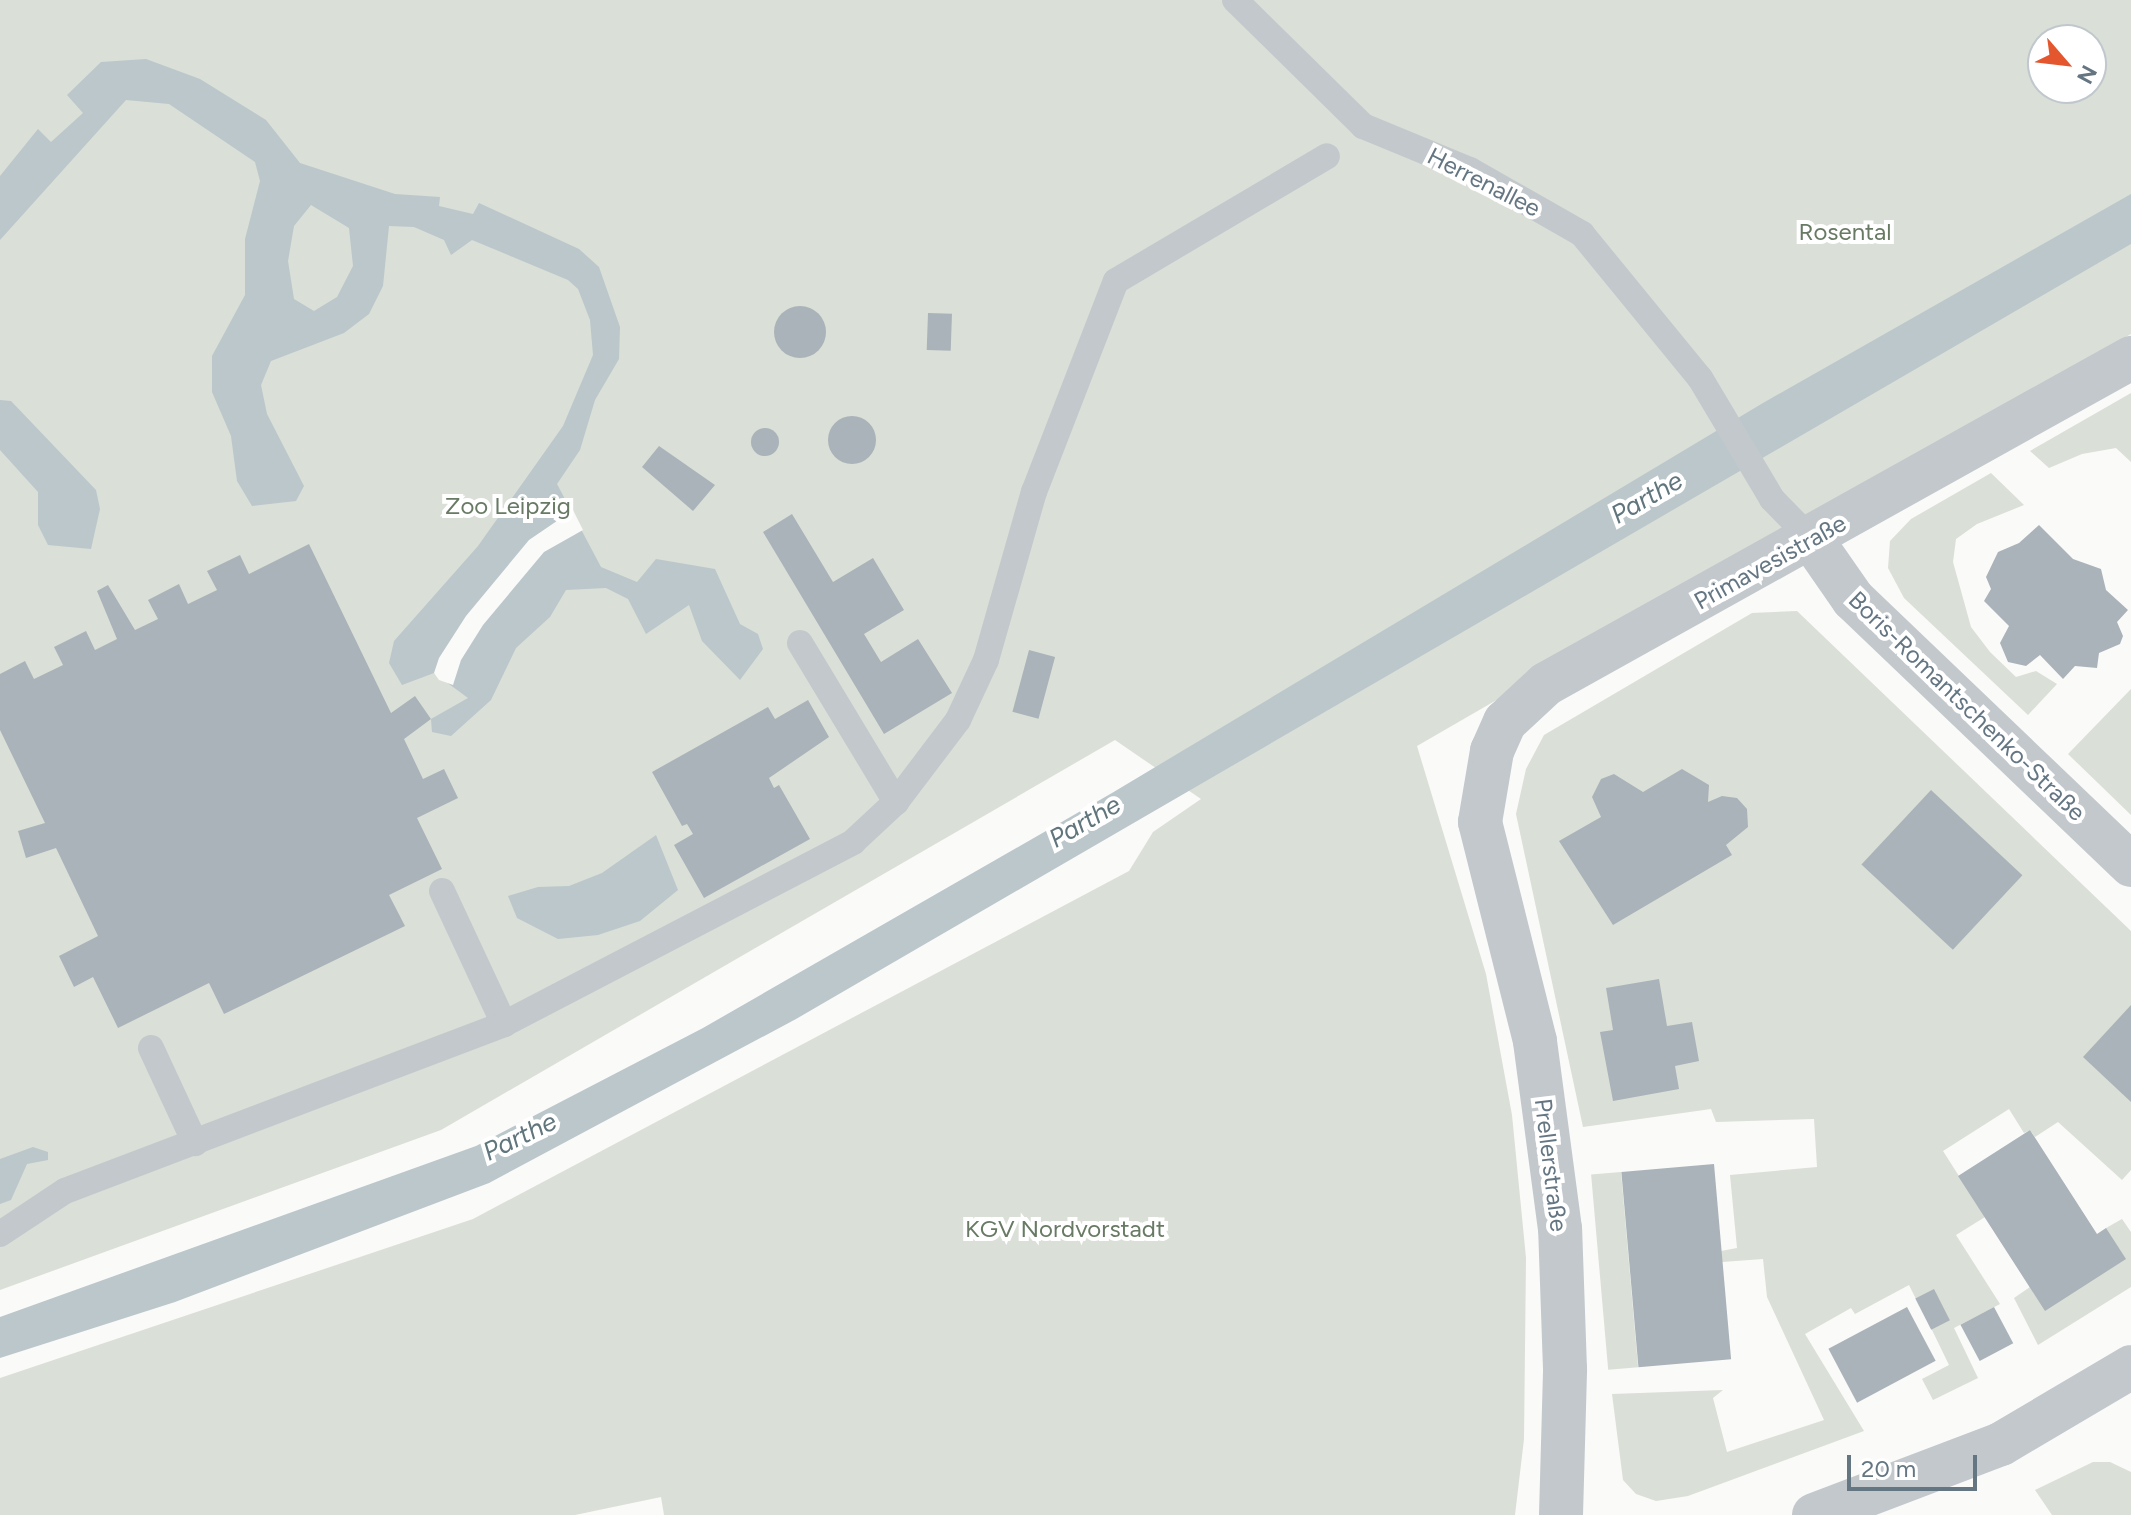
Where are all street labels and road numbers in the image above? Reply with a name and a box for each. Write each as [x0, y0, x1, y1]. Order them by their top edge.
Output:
street label: Herrenallee [1423, 141, 1545, 223]
street label: Primavesistraße [1689, 508, 1851, 616]
street label: Boris-Romantschenko-Straße [1843, 585, 2091, 827]
street label: Prellerstraße [1529, 1097, 1573, 1233]

